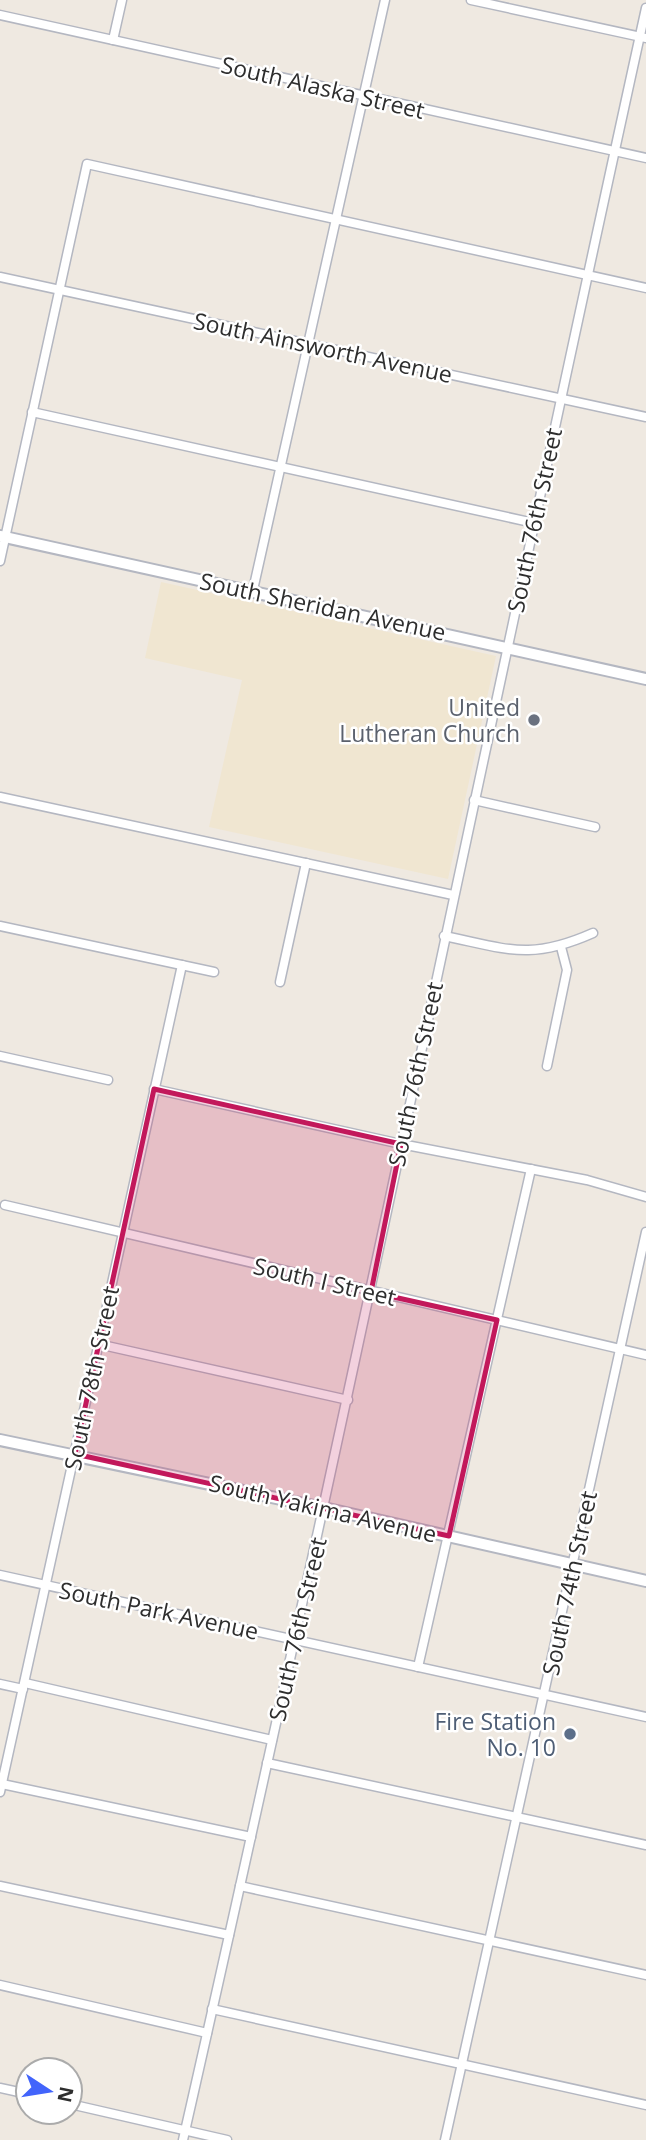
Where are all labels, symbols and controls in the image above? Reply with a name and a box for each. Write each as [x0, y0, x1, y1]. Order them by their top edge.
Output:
street label: South Alaska Street [218, 48, 428, 126]
street label: South Ainsworth Avenue [191, 304, 455, 390]
street label: South 76th Street [499, 425, 569, 615]
street label: South Sheridan Avenue [197, 564, 449, 648]
place label: United Lutheran Church [339, 691, 520, 749]
marker: United Lutheran Church [526, 712, 542, 728]
street label: South 76th Street [380, 979, 450, 1169]
street label: South I Street [251, 1249, 399, 1313]
street label: South 78th Street [56, 1283, 126, 1473]
street label: South Yakima Avenue [206, 1466, 440, 1550]
street label: South 74th Street [534, 1488, 604, 1678]
street label: South 76th Street [260, 1534, 334, 1724]
street label: South Park Avenue [56, 1573, 262, 1647]
place label: Fire Station No. 10 [434, 1705, 556, 1763]
marker: Fire Station No. 10 [562, 1726, 578, 1742]
north arrow [14, 2056, 84, 2126]
text: N [51, 2084, 80, 2105]

